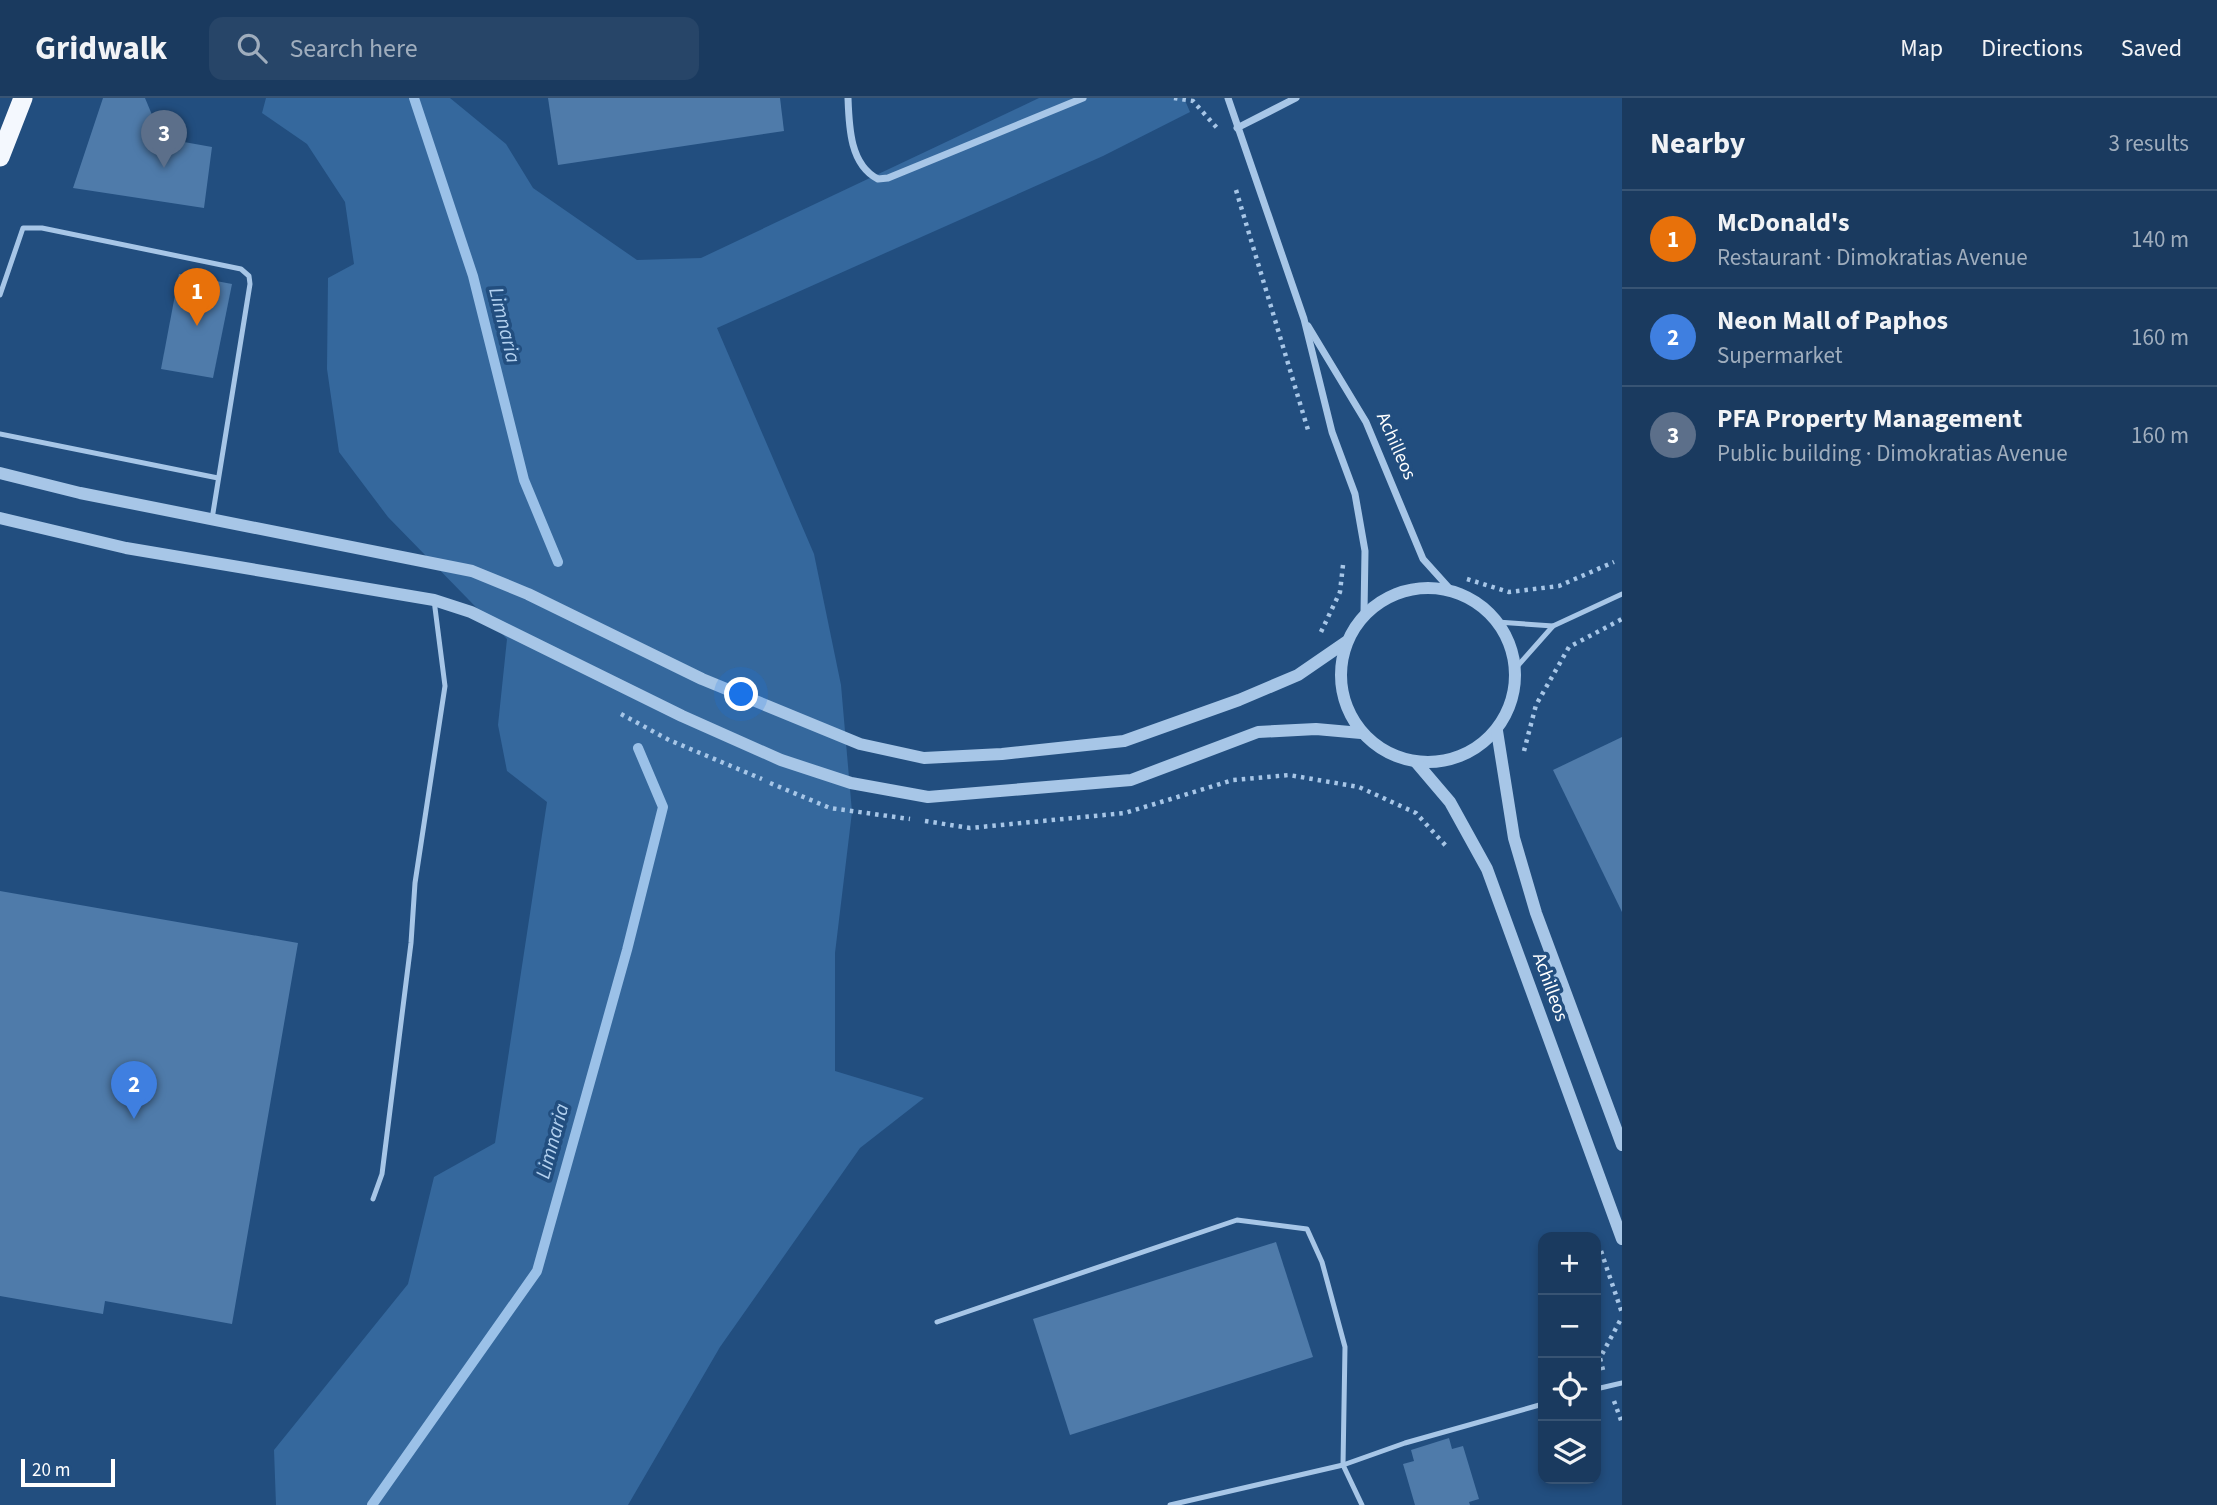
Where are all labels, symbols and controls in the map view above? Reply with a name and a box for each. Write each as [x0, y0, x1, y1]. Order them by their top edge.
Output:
search box [209, 17, 699, 80]
text: Gridwalk [35, 25, 167, 72]
icon: search [233, 29, 271, 67]
text: Search here [289, 30, 418, 67]
text: Map [1900, 31, 1943, 66]
text: Directions [1981, 31, 2083, 66]
text: Saved [2121, 31, 2182, 66]
pin: 3 [141, 110, 187, 168]
text: Nearby [1650, 122, 1745, 165]
text: 3 results [2109, 127, 2189, 160]
text: McDonald's [1717, 204, 1850, 241]
text: 1 [1667, 223, 1679, 256]
text: 140 m [2131, 223, 2189, 256]
text: Restaurant · Dimokratias Avenue [1717, 241, 2028, 274]
pin: 1 [174, 268, 220, 326]
water label: Limnaria [481, 284, 529, 366]
text: Neon Mall of Paphos [1717, 302, 1948, 339]
text: 2 [1667, 321, 1679, 354]
text: 160 m [2131, 321, 2189, 354]
text: Supermarket [1717, 339, 1843, 372]
text: PFA Property Management [1717, 400, 2022, 437]
street label: Achilleos [1369, 408, 1423, 484]
text: 3 [1667, 419, 1679, 452]
text: 160 m [2131, 419, 2189, 452]
text: Public building · Dimokratias Avenue [1717, 437, 2068, 470]
your location [724, 677, 758, 711]
street label: Achilleos [1525, 949, 1575, 1025]
pin: 2 [111, 1061, 157, 1119]
water label: Limnaria [528, 1100, 576, 1182]
map controls [1538, 1232, 1601, 1484]
button: + [1538, 1232, 1601, 1295]
button: − [1538, 1295, 1601, 1358]
button: locate [1538, 1358, 1601, 1421]
button: layers [1538, 1421, 1601, 1484]
scale bar [21, 1456, 116, 1488]
text: 20 m [32, 1457, 70, 1484]

